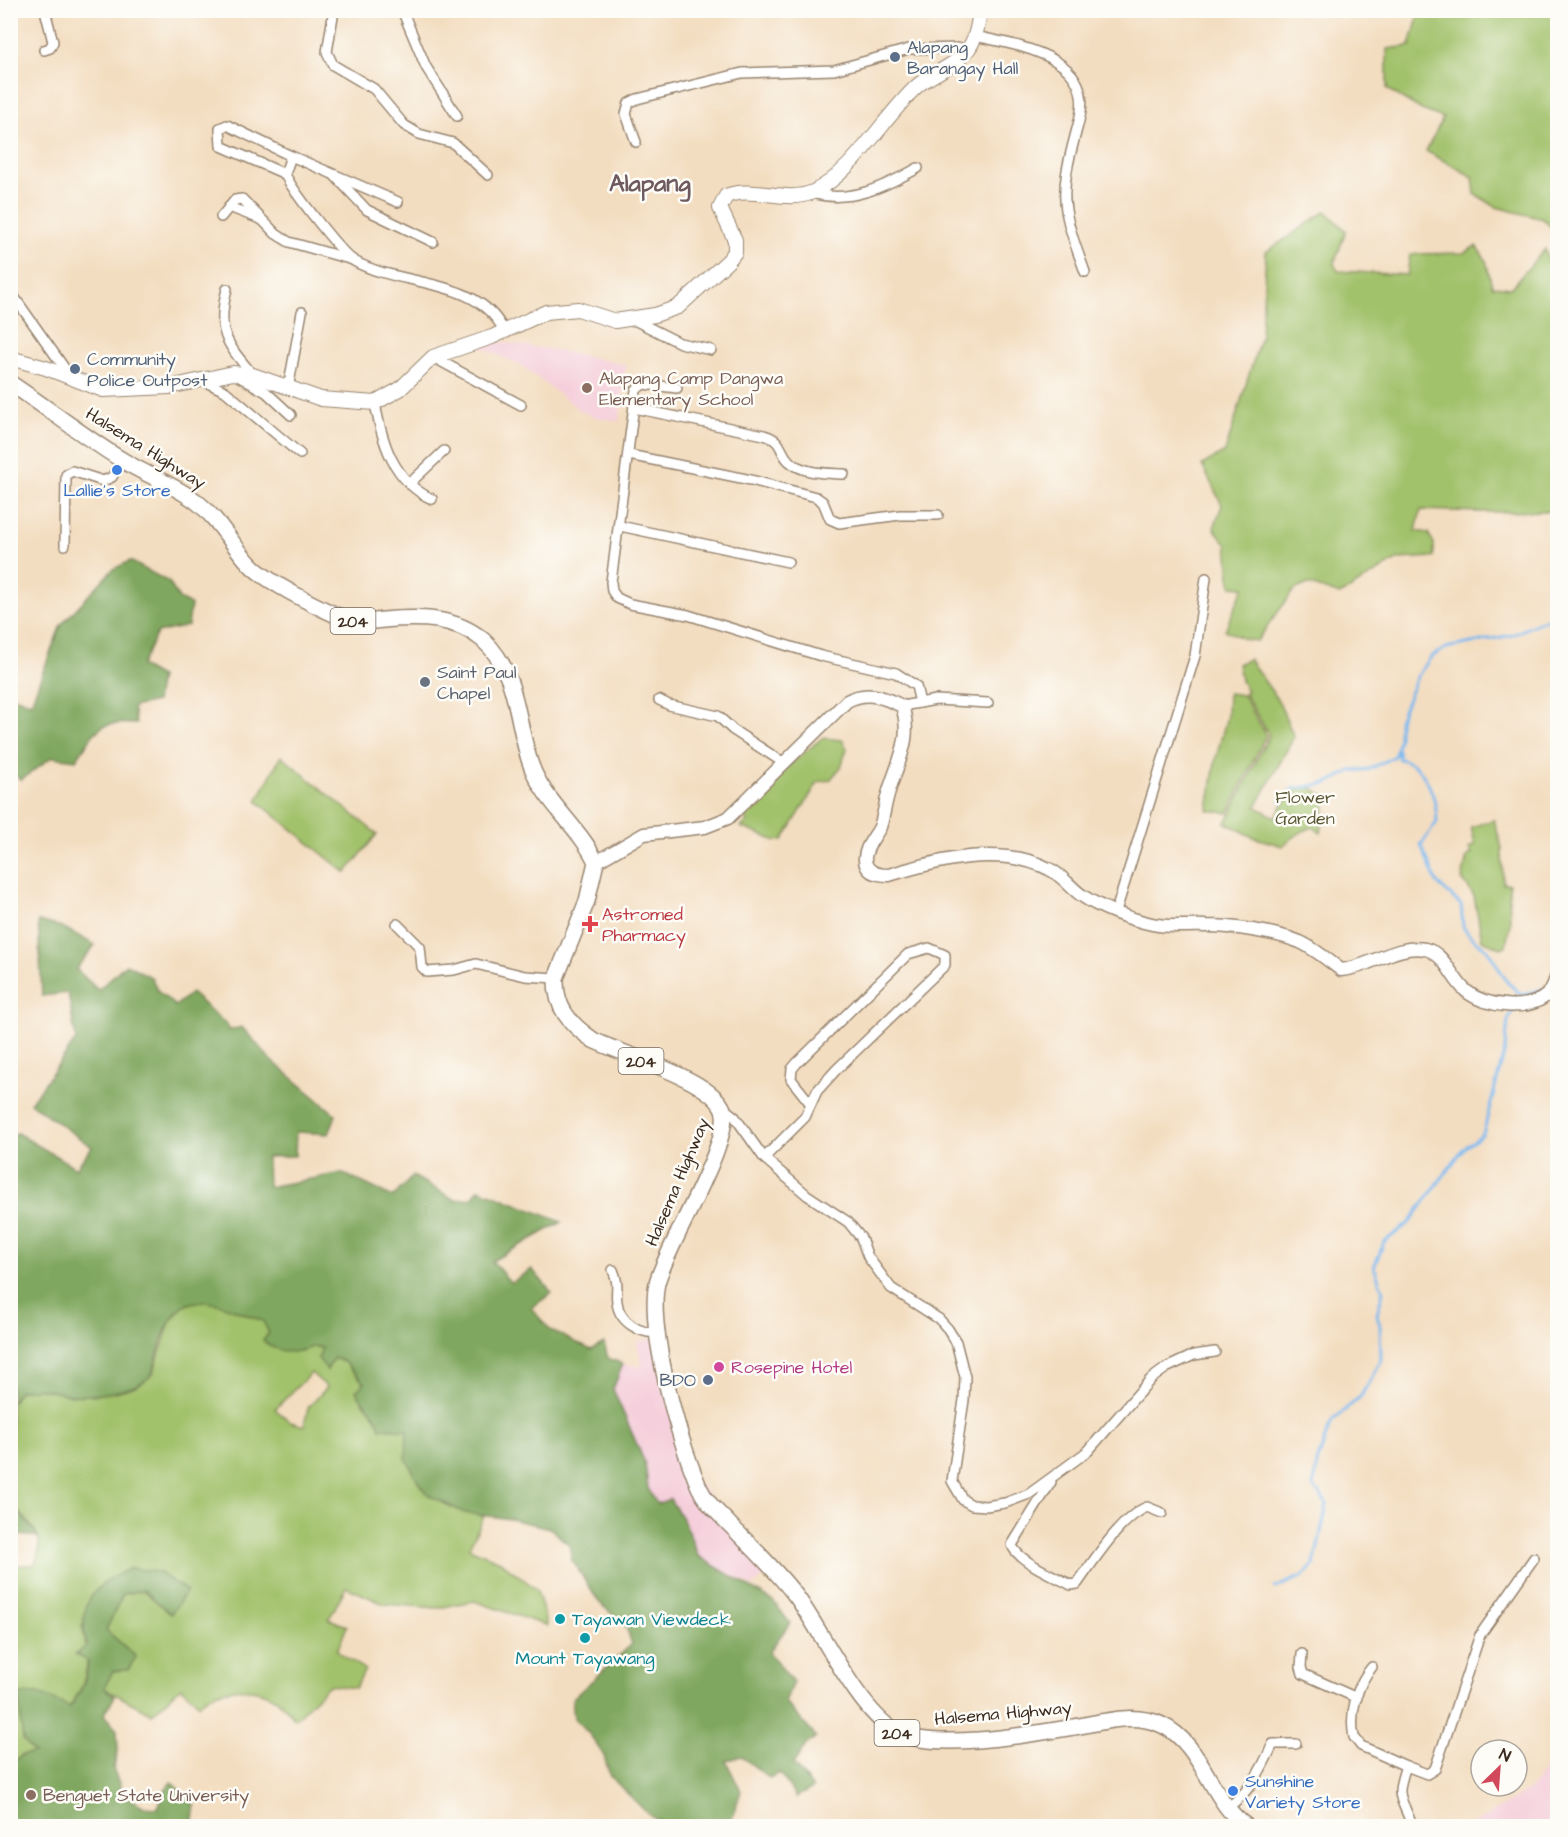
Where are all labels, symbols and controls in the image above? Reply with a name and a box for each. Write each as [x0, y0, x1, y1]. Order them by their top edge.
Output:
place label: Alapang Barangay Hall [907, 35, 1018, 82]
marker: Alapang Barangay Hall [888, 50, 902, 64]
district label: Alapang [609, 167, 691, 202]
place label: Community Police Outpost [87, 347, 208, 393]
marker: Community Police Outpost [68, 362, 82, 376]
place label: Alapang Camp Dangwa Elementary School [599, 366, 783, 413]
marker: Alapang Camp Dangwa Elementary School [580, 381, 594, 395]
street label: Halsema Highway [80, 401, 211, 496]
marker: Lallie's Store [110, 463, 124, 477]
place label: Lallie's Store [63, 478, 171, 503]
road number: 204 [330, 608, 376, 634]
place label: Saint Paul Chapel [437, 660, 517, 706]
marker: Saint Paul Chapel [418, 675, 432, 689]
park label: Flower Garden [1275, 785, 1335, 831]
place label: Astromed Pharmacy [602, 902, 686, 949]
marker: Astromed Pharmacy [583, 917, 597, 931]
road number: 204 [618, 1048, 664, 1074]
street label: Halsema Highway [639, 1114, 717, 1251]
place label: Rosepine Hotel [731, 1355, 852, 1380]
marker: Rosepine Hotel [712, 1360, 726, 1374]
place label: BDO [659, 1368, 696, 1393]
marker: BDO [701, 1373, 715, 1387]
place label: Tayawan Viewdeck [572, 1607, 731, 1633]
marker: Tayawan Viewdeck [553, 1612, 567, 1626]
marker: Mount Tayawang [578, 1631, 592, 1645]
place label: Mount Tayawang [515, 1646, 655, 1672]
street label: Halsema Highway [933, 1695, 1073, 1733]
road number: 204 [874, 1720, 920, 1746]
north arrow [1469, 1738, 1529, 1798]
text: N [1496, 1743, 1514, 1767]
place label: Sunshine Variety Store [1245, 1769, 1361, 1816]
place label: Benguet State University [43, 1783, 249, 1809]
marker: Sunshine Variety Store [1226, 1784, 1240, 1798]
marker: Benguet State University [24, 1788, 38, 1802]

